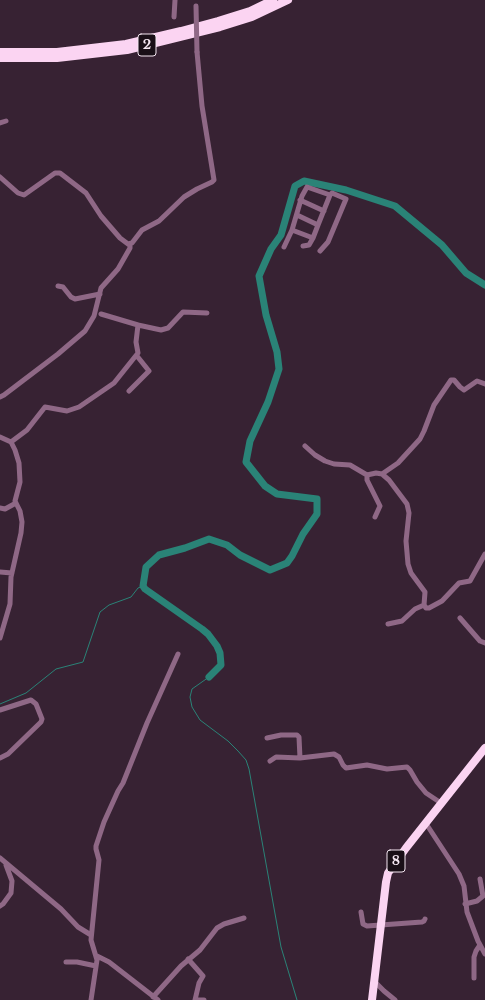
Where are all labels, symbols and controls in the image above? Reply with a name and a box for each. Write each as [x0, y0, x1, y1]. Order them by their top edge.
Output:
road number: 2 [138, 34, 156, 56]
road number: 8 [387, 850, 405, 872]

